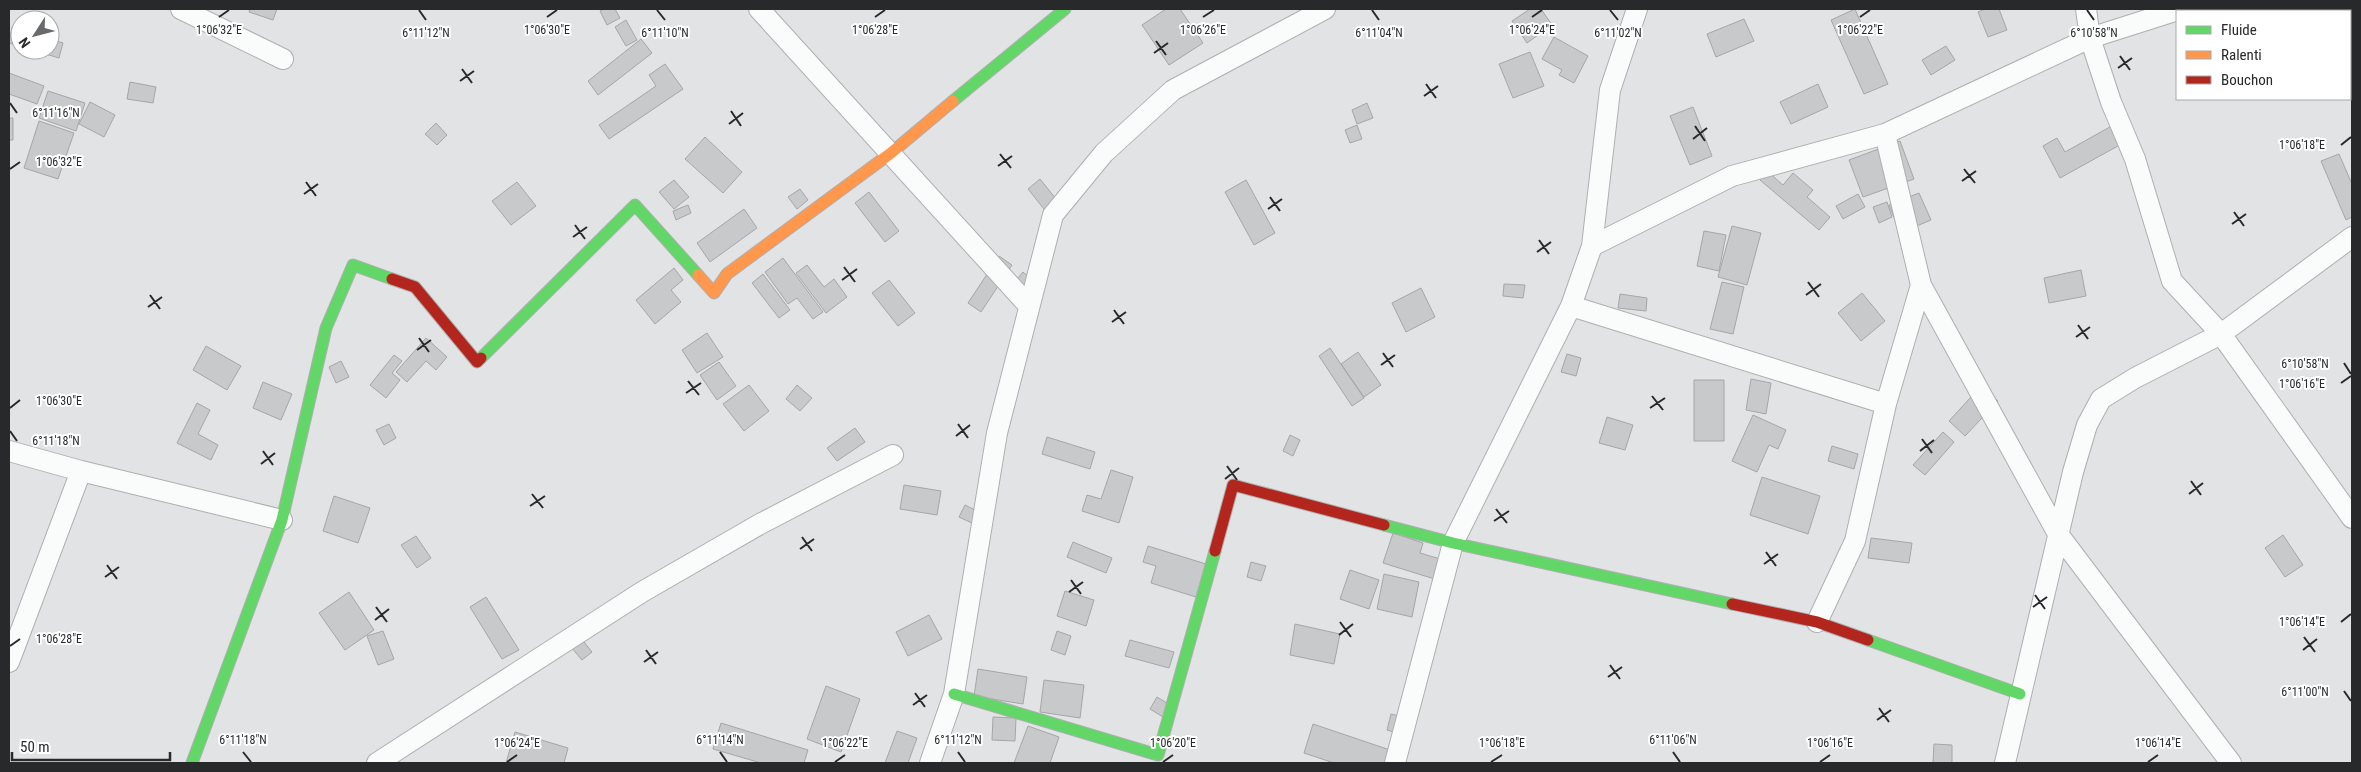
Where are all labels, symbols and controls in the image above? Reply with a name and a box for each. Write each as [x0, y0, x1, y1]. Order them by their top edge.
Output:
north arrow [10, 10, 60, 60]
legend [2176, 10, 2351, 100]
text: Fluide [2221, 21, 2257, 39]
text: 1°06'32"E [196, 23, 242, 37]
text: 1°06'30"E [524, 23, 570, 37]
text: 1°06'28"E [852, 23, 898, 37]
text: 1°06'26"E [1180, 23, 1226, 37]
text: 1°06'24"E [1509, 23, 1555, 37]
text: 1°06'22"E [1837, 23, 1883, 37]
text: 6°11'12"N [402, 26, 450, 40]
text: 6°11'10"N [641, 26, 689, 40]
text: 6°11'04"N [1355, 26, 1403, 40]
text: 6°11'02"N [1594, 26, 1642, 40]
text: 6°10'58"N [2070, 26, 2118, 40]
text: N [15, 34, 33, 51]
text: Ralenti [2221, 46, 2262, 64]
text: Bouchon [2221, 71, 2273, 89]
text: 6°11'16"N [32, 106, 80, 120]
text: 1°06'18"E [2279, 138, 2325, 152]
text: 1°06'32"E [36, 155, 82, 169]
text: 6°10'58"N [2281, 357, 2329, 371]
text: 1°06'16"E [2279, 377, 2325, 391]
text: 1°06'30"E [36, 394, 82, 408]
text: 6°11'18"N [32, 434, 80, 448]
text: 1°06'14"E [2279, 615, 2325, 629]
text: 1°06'28"E [36, 632, 82, 646]
text: 6°11'00"N [2281, 685, 2329, 699]
scale bar [12, 730, 170, 762]
text: 6°11'18"N [219, 733, 267, 747]
text: 6°11'14"N [696, 733, 744, 747]
text: 6°11'12"N [934, 733, 982, 747]
text: 6°11'06"N [1649, 733, 1697, 747]
text: 1°06'24"E [494, 736, 540, 750]
text: 1°06'22"E [822, 736, 868, 750]
text: 1°06'20"E [1150, 736, 1196, 750]
text: 1°06'18"E [1479, 736, 1525, 750]
text: 1°06'16"E [1807, 736, 1853, 750]
text: 1°06'14"E [2135, 736, 2181, 750]
text: 50 m [20, 738, 50, 756]

